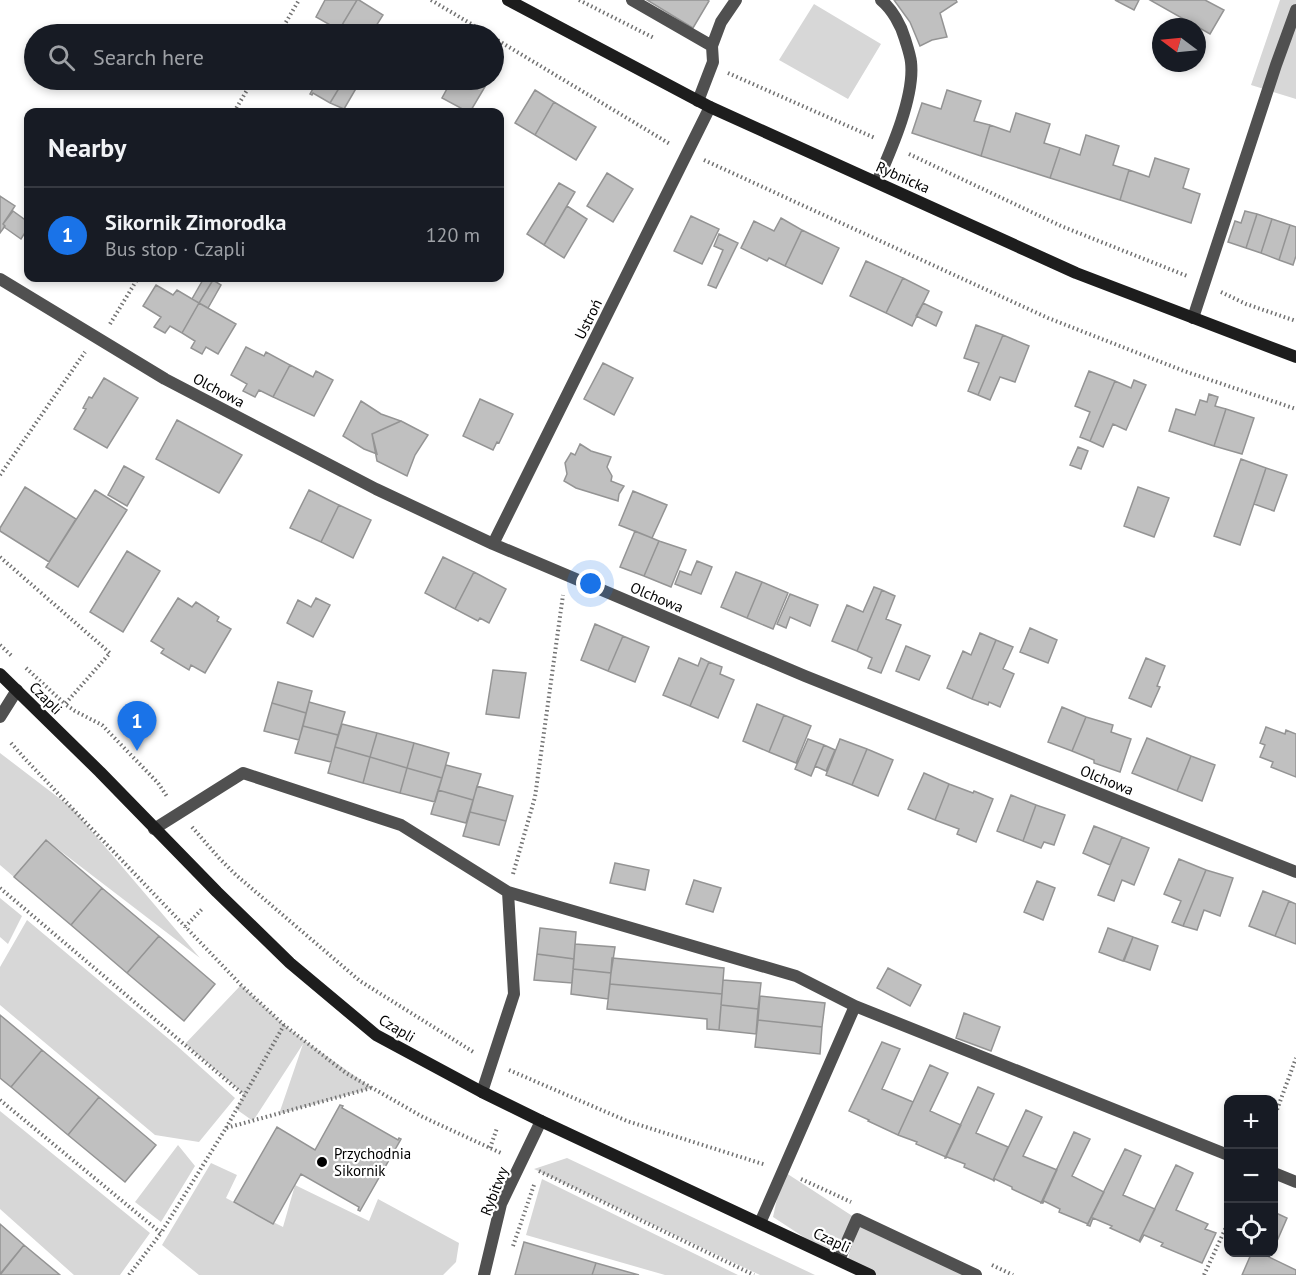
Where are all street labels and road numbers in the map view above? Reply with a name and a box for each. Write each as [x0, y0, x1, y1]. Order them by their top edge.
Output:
street label: Rybnicka [873, 157, 933, 197]
street label: Ustroń [570, 296, 606, 342]
street label: Olchowa [190, 368, 248, 412]
street label: Olchowa [628, 577, 686, 617]
street label: Czapli [26, 678, 66, 718]
street label: Olchowa [1078, 761, 1136, 799]
street label: Czapli [375, 1010, 419, 1046]
street label: Rybitwy [476, 1164, 512, 1218]
street label: Czapli [810, 1223, 854, 1257]

